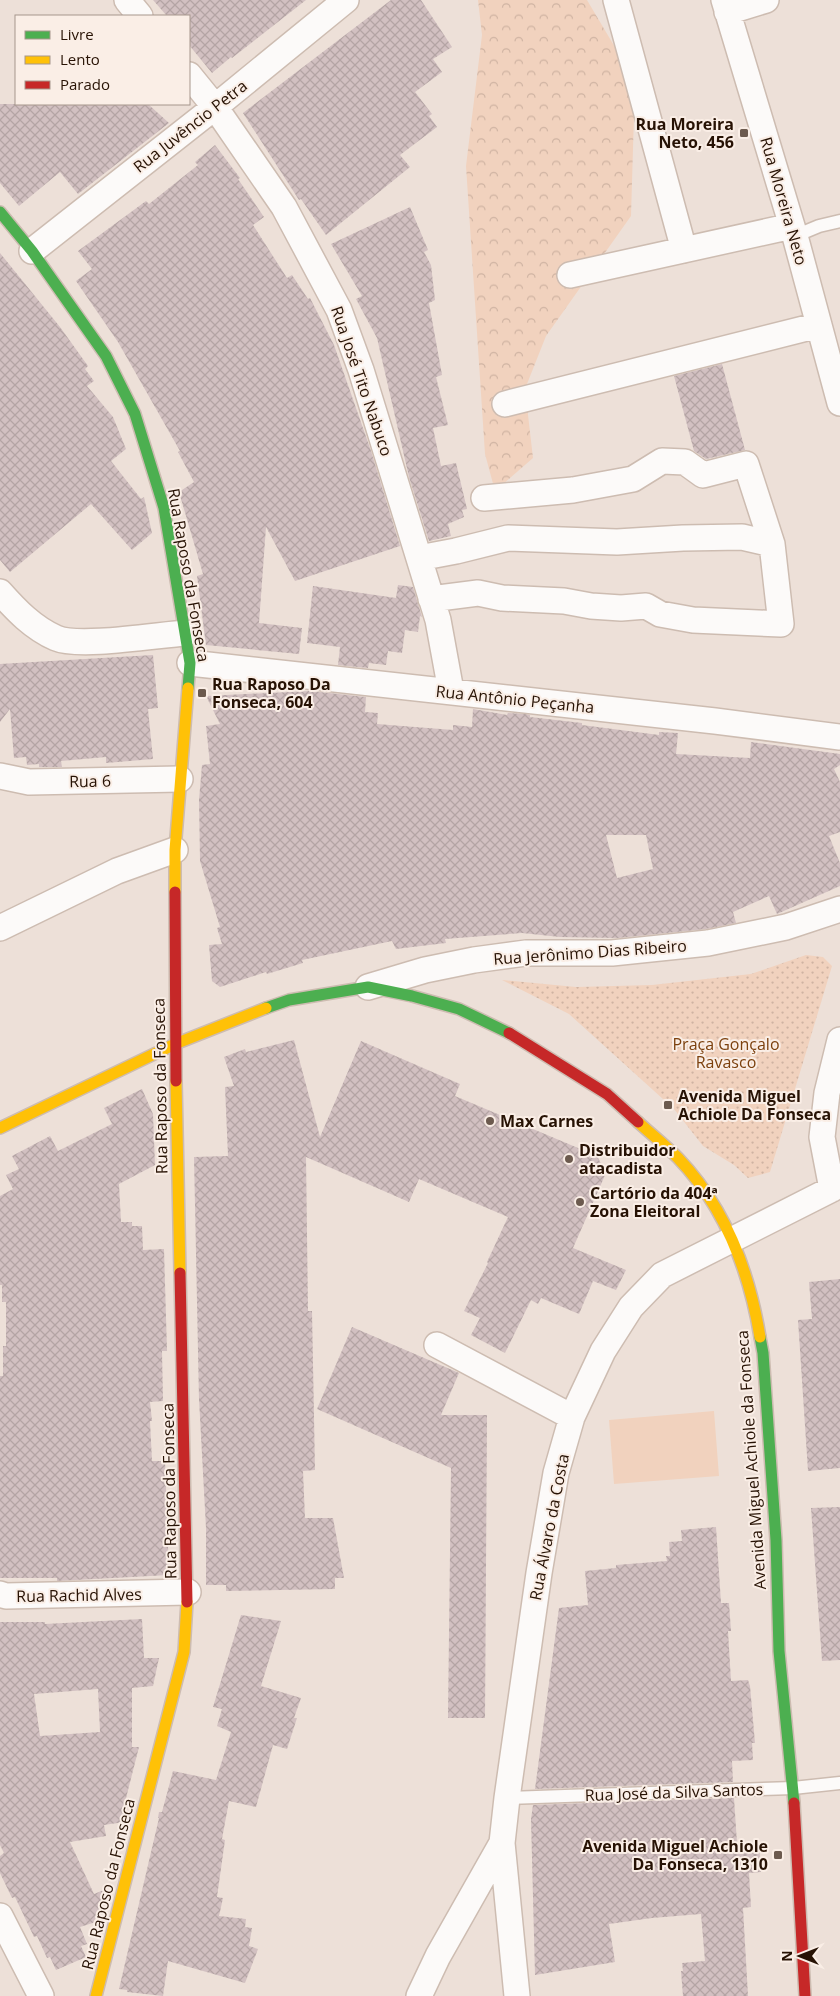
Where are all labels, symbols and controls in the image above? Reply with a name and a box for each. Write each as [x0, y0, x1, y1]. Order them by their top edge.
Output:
legend [15, 15, 190, 105]
text: Livre [60, 24, 94, 44]
text: Lento [60, 49, 100, 69]
text: Parado [60, 74, 110, 94]
street label: Rua Juvêncio Petra [129, 75, 251, 177]
place label: Rua Moreira Neto, 456 [636, 113, 734, 153]
marker: Rua Moreira Neto, 456 [738, 127, 750, 139]
street label: Rua Moreira Neto [755, 134, 813, 268]
street label: Rua José Tito Nabuco [326, 303, 398, 459]
street label: Rua Raposo da Fonseca [163, 486, 215, 664]
place label: Rua Raposo Da Fonseca, 604 [212, 673, 331, 713]
street label: Rua Antônio Peçanha [435, 680, 595, 718]
marker: Rua Raposo Da Fonseca, 604 [196, 687, 208, 699]
street label: Rua 6 [69, 770, 111, 792]
street label: Rua Jerônimo Dias Ribeiro [493, 934, 687, 970]
street label: Rua Raposo da Fonseca [147, 998, 173, 1174]
park label: Praça Gonçalo Ravasco [672, 1033, 780, 1073]
place label: Avenida Miguel Achiole Da Fonseca [678, 1085, 831, 1125]
marker: Avenida Miguel Achiole Da Fonseca [662, 1099, 674, 1111]
place label: Max Carnes [500, 1110, 593, 1132]
marker: Max Carnes [484, 1115, 496, 1127]
place label: Distribuidor atacadista [579, 1139, 676, 1179]
marker: Distribuidor atacadista [563, 1153, 575, 1165]
place label: Cartório da 404ª Zona Eleitoral [590, 1182, 718, 1222]
marker: Cartório da 404ª Zona Eleitoral [574, 1196, 586, 1208]
street label: Avenida Miguel Achiole da Fonseca [731, 1330, 771, 1590]
street label: Rua Raposo da Fonseca [156, 1403, 182, 1579]
street label: Rua Álvaro da Costa [524, 1452, 574, 1602]
street label: Rua Rachid Alves [16, 1583, 142, 1607]
street label: Rua José da Silva Santos [584, 1778, 764, 1806]
street label: Rua Raposo da Fonseca [76, 1796, 140, 1972]
place label: Avenida Miguel Achiole Da Fonseca, 1310 [582, 1835, 768, 1875]
marker: Avenida Miguel Achiole Da Fonseca, 1310 [772, 1849, 784, 1861]
north arrow [775, 1931, 825, 1981]
text: N [777, 1950, 796, 1962]

